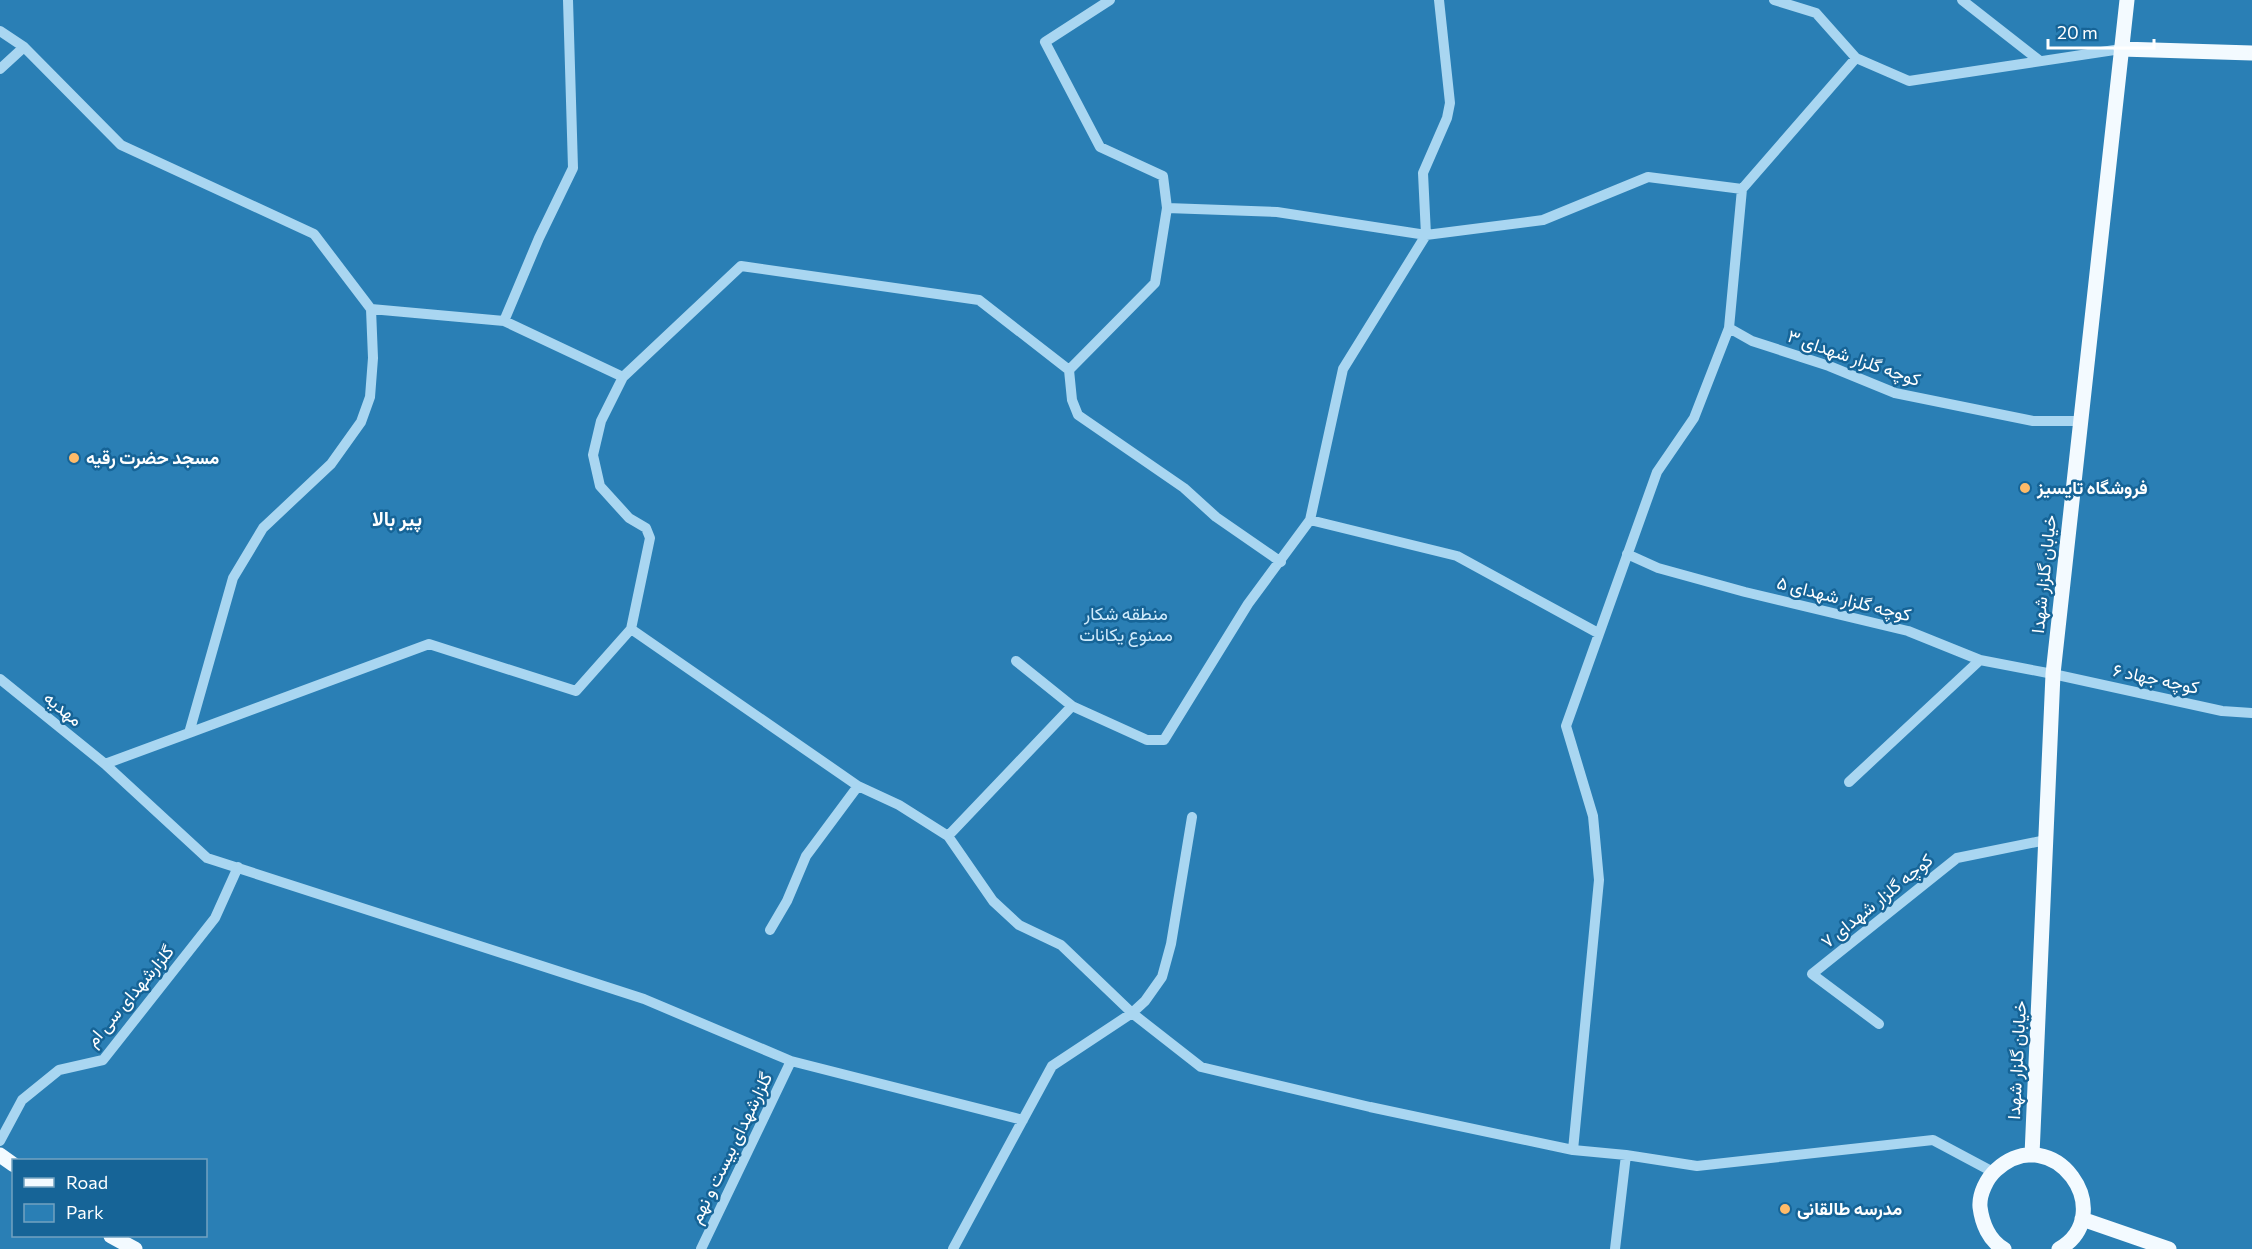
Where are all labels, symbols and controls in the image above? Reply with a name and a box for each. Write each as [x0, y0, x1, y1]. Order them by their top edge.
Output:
scale bar [2048, 12, 2154, 50]
text: 20 m [2057, 21, 2098, 43]
street label: کوچه گلزار شهدای ۳ [1784, 324, 1924, 392]
place label: مسجد حضرت رقیه [86, 446, 219, 469]
marker: مسجد حضرت رقیه [67, 451, 81, 465]
place label: فروشگاه تایسیز [2036, 476, 2148, 499]
marker: فروشگاه تایسیز [2018, 481, 2032, 495]
district label: پیر بالا [372, 506, 422, 533]
street label: خیابان گلزار شهدا [2026, 514, 2061, 634]
street label: کوچه گلزار شهدای ۵ [1774, 571, 1914, 627]
park label: منطقه شکار ممنوع یکانات [1079, 602, 1173, 647]
street label: کوچه جهاد ۶ [2111, 658, 2201, 700]
street label: مهدیه [39, 686, 87, 731]
street label: کوچه گلزار شهدای ۷ [1816, 848, 1938, 954]
street label: گلزارشهدای سی ام [80, 940, 180, 1052]
street label: خیابان گلزار شهدا [2002, 1000, 2031, 1120]
street label: گلزارشهدای بیست و نهم [684, 1068, 778, 1228]
legend [12, 1159, 207, 1237]
text: Road [66, 1171, 108, 1193]
place label: مدرسه طالقانی [1797, 1197, 1903, 1220]
text: Park [66, 1201, 104, 1223]
marker: مدرسه طالقانی [1778, 1202, 1792, 1216]

